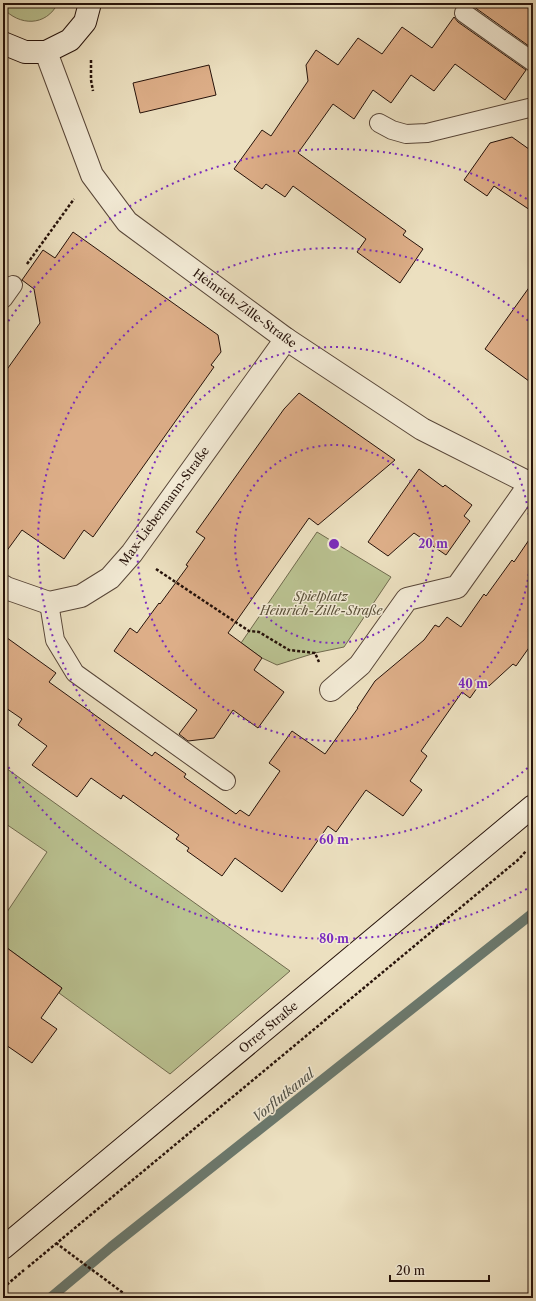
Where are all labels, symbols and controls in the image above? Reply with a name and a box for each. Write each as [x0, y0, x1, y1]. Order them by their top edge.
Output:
street label: Heinrich-Zille-Straße [190, 265, 300, 351]
street label: Max-Liebermann-Straße [116, 443, 212, 568]
text: 20 m [418, 536, 448, 551]
centre of rings [327, 537, 341, 551]
park label: Spielplatz Heinrich-Zille-Straße [259, 589, 383, 618]
text: 40 m [458, 676, 488, 691]
text: 60 m [319, 832, 349, 847]
text: 80 m [319, 931, 349, 946]
street label: Orrer Straße [235, 998, 301, 1056]
water label: Vorflutkanal [249, 1064, 319, 1125]
scale bar [390, 1257, 489, 1283]
text: 20 m [396, 1263, 425, 1278]

